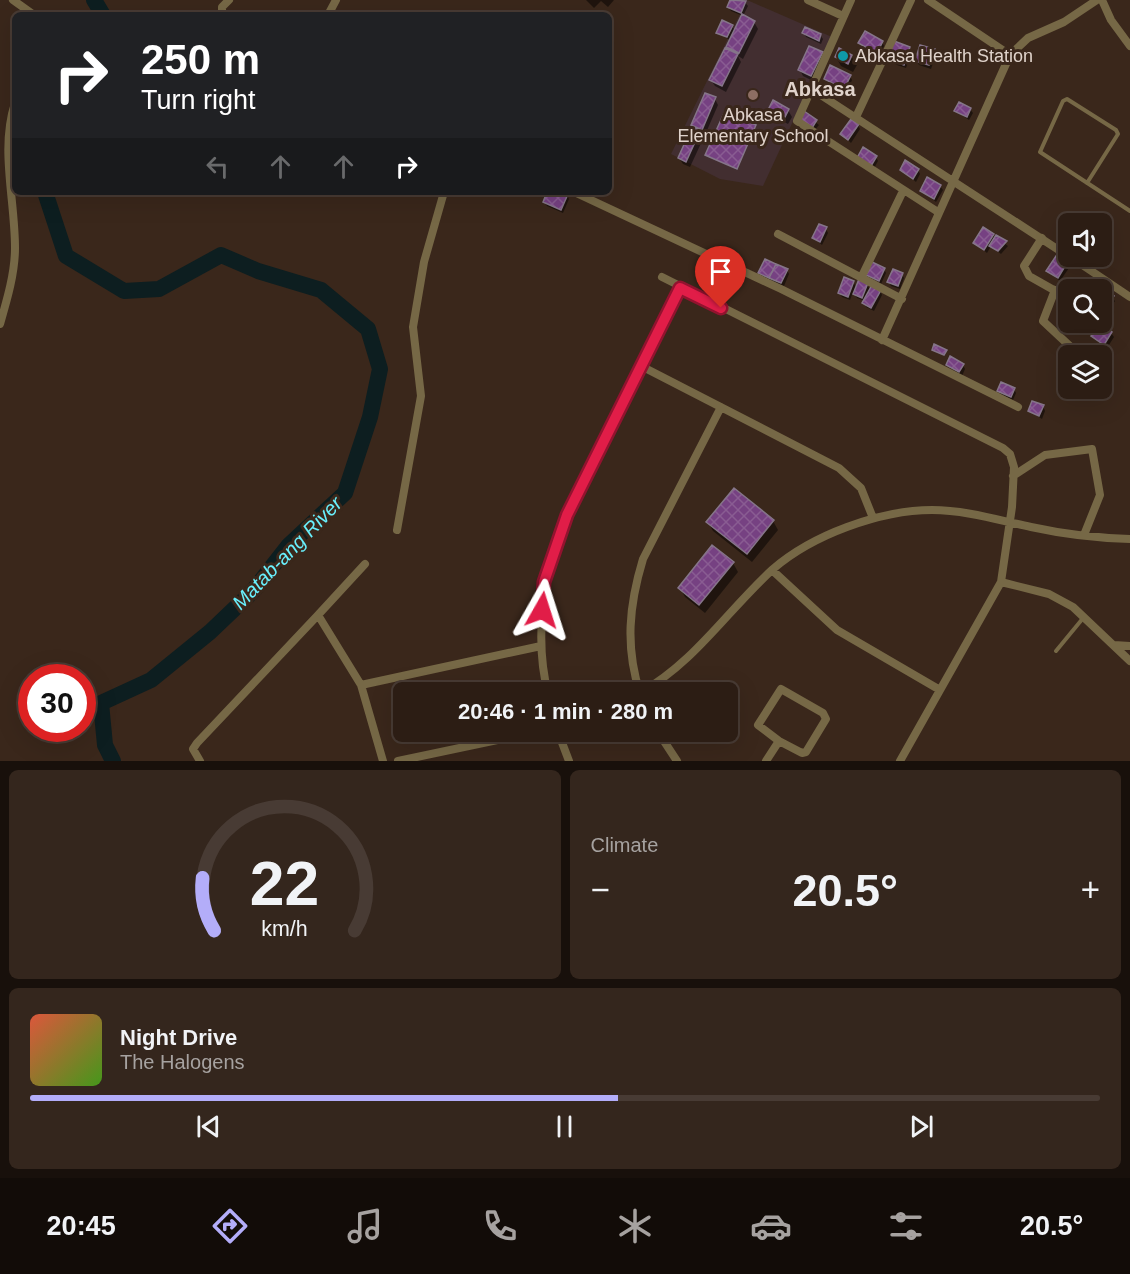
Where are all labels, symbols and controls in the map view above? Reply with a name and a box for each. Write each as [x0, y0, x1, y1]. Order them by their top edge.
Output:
icon: right [42, 36, 120, 114]
text: 250 m [141, 36, 260, 83]
place label: Abkasa Health Station [855, 46, 1033, 66]
marker: Abkasa Health Station [836, 49, 850, 63]
district label: Abkasa [784, 78, 856, 100]
text: Turn right [141, 85, 256, 115]
marker: Abkasa Elementary School [746, 88, 760, 102]
place label: Abkasa Elementary School [677, 105, 829, 146]
icon: left [201, 150, 234, 183]
icon: ahead [264, 150, 297, 183]
icon: ahead [327, 150, 360, 183]
icon: right [390, 150, 423, 183]
map controls [1058, 213, 1112, 399]
button: sound [1058, 213, 1112, 267]
pin [695, 246, 746, 308]
icon: arrive [704, 255, 737, 288]
button: search [1058, 279, 1112, 333]
button: layers [1058, 345, 1112, 399]
water label: Matab-ang River [228, 491, 347, 614]
position arrow [510, 578, 574, 642]
speed limit sign: 30 [18, 664, 96, 742]
text: 20:46 · 1 min · 280 m [458, 699, 673, 724]
text: Climate [591, 834, 658, 856]
text: 22 [250, 849, 319, 918]
text: 20.5° [792, 865, 898, 916]
text: − [591, 871, 610, 908]
text: + [1081, 871, 1100, 908]
text: km/h [262, 918, 308, 942]
text: Night Drive [120, 1025, 237, 1050]
text: The Halogens [120, 1051, 245, 1073]
icon: previous [192, 1110, 225, 1143]
icon: pause [548, 1110, 581, 1143]
icon: next [905, 1110, 938, 1143]
icon: directions [209, 1205, 251, 1247]
icon: music [344, 1205, 386, 1247]
icon: phone [479, 1205, 521, 1247]
icon: climate [614, 1205, 656, 1247]
icon: car [750, 1205, 792, 1247]
icon: filters [885, 1205, 927, 1247]
text: 20:45 [47, 1211, 116, 1241]
text: 20.5° [1020, 1211, 1083, 1241]

